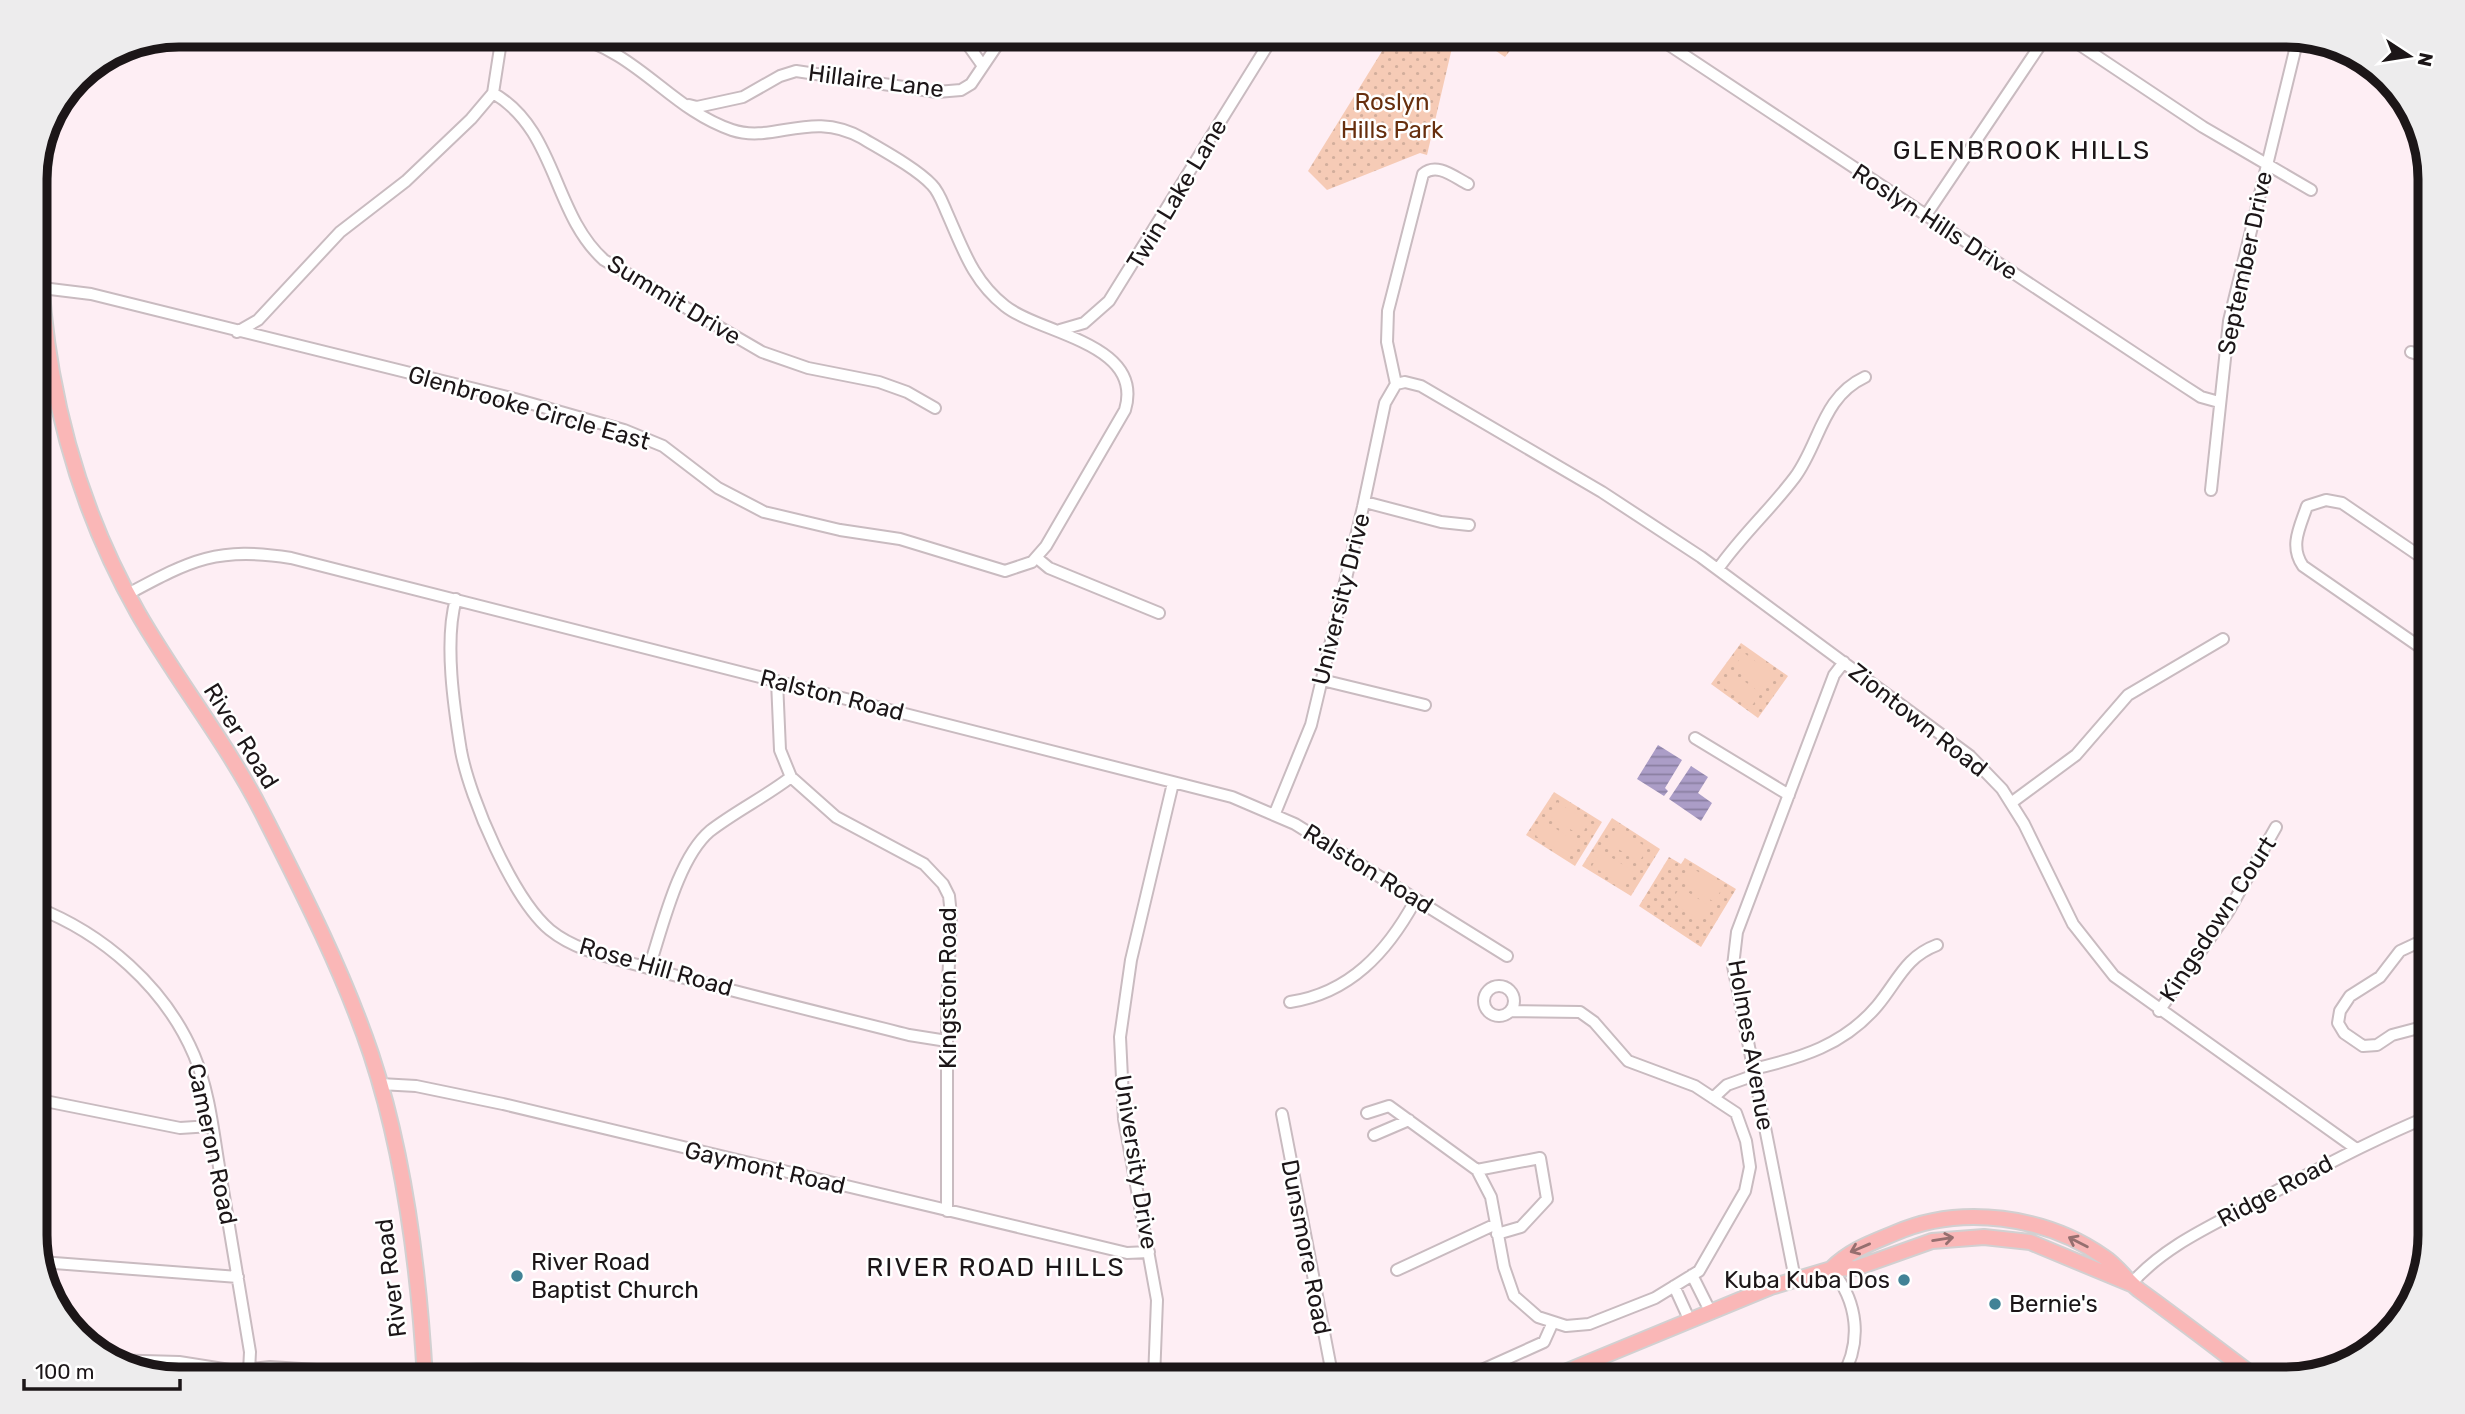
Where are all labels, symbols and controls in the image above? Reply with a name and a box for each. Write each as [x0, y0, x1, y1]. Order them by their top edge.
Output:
north arrow [2374, 21, 2444, 91]
text: N [2412, 50, 2438, 69]
street label: Hillaire Lane [806, 59, 946, 103]
park label: Roslyn Hills Park [1341, 88, 1444, 144]
street label: Twin Lake Lane [1121, 114, 1233, 274]
district label: GLENBROOK HILLS [1893, 135, 2151, 166]
street label: Roslyn Hills Drive [1847, 158, 2023, 286]
street label: September Drive [2212, 169, 2278, 357]
street label: Summit Drive [602, 249, 746, 351]
street label: Glenbrooke Circle East [405, 360, 653, 456]
street label: University Drive [1306, 510, 1376, 688]
street label: Ziontown Road [1843, 657, 1993, 783]
street label: Ralston Road [757, 664, 907, 726]
street label: River Road [198, 678, 284, 794]
street label: Ralston Road [1298, 818, 1438, 920]
street label: Kingsdown Court [2154, 831, 2282, 1007]
street label: Kingston Road [934, 907, 962, 1069]
street label: Rose Hill Road [576, 932, 736, 1002]
street label: Holmes Avenue [1722, 957, 1780, 1133]
street label: Cameron Road [181, 1061, 243, 1227]
street label: University Drive [1108, 1073, 1164, 1251]
street label: Gaymont Road [682, 1136, 848, 1200]
street label: Ridge Road [2213, 1149, 2337, 1233]
street label: Dunsmore Road [1275, 1157, 1337, 1337]
street label: River Road [370, 1217, 412, 1339]
one-way arrow [1931, 1232, 1954, 1245]
one-way arrow [2068, 1234, 2089, 1248]
one-way arrow [1850, 1242, 1871, 1255]
place label: River Road Baptist Church [531, 1248, 699, 1304]
district label: RIVER ROAD HILLS [866, 1252, 1126, 1283]
place label: Kuba Kuba Dos [1724, 1266, 1890, 1294]
marker: River Road Baptist Church [509, 1268, 525, 1284]
marker: Kuba Kuba Dos [1896, 1272, 1912, 1288]
place label: Bernie's [2009, 1290, 2098, 1318]
marker: Bernie's [1987, 1296, 2003, 1312]
scale bar [24, 1348, 180, 1392]
text: 100 m [35, 1359, 94, 1384]

